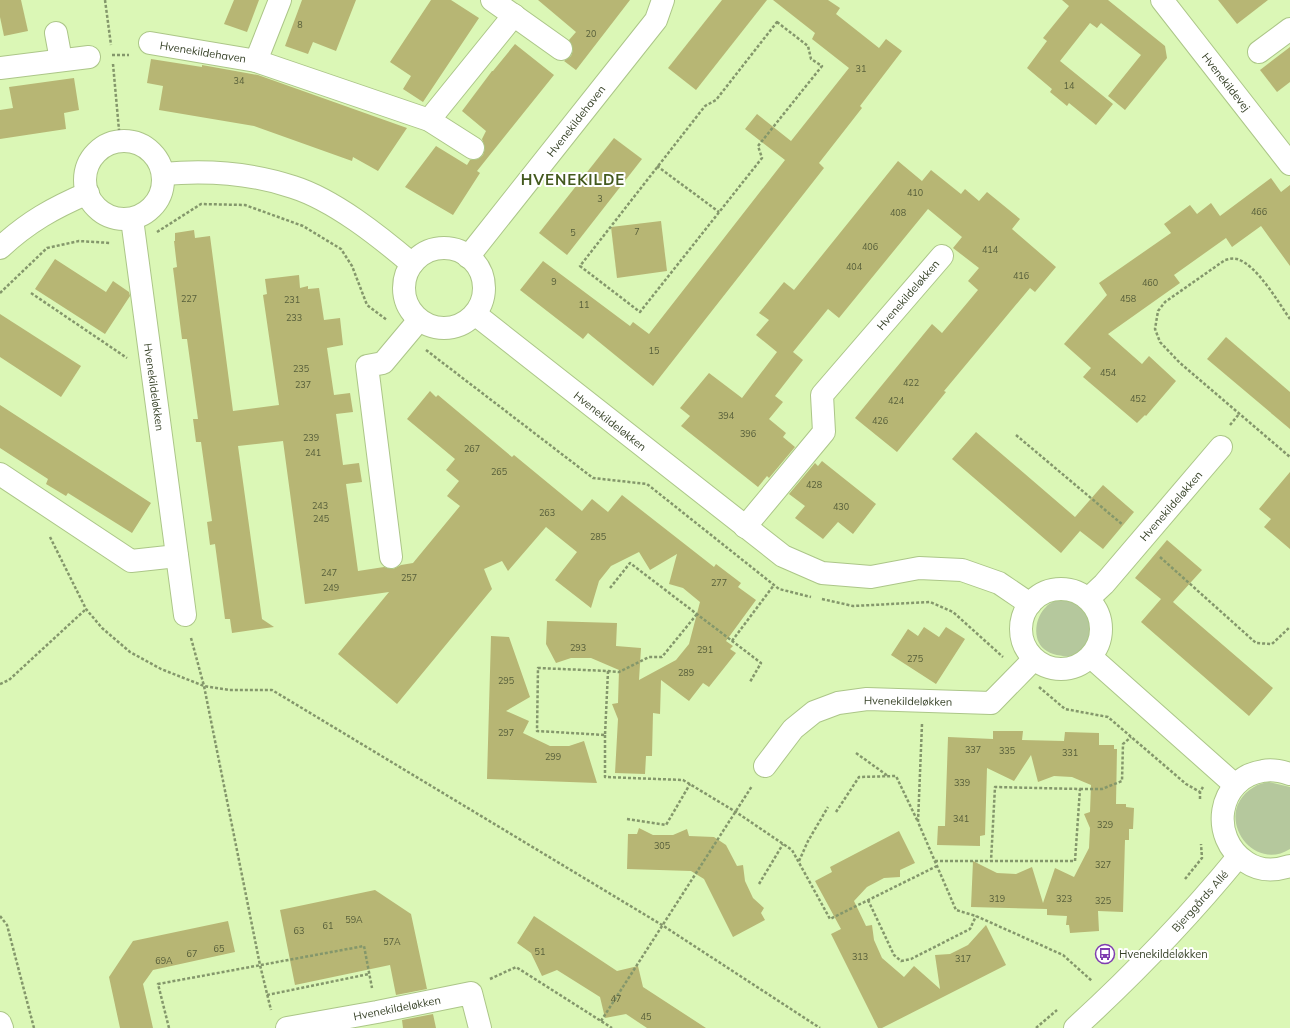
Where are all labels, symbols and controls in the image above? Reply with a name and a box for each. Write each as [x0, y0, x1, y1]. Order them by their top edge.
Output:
house number: 8 [297, 19, 303, 30]
house number: 20 [586, 28, 596, 39]
street label: Hvenekildehaven [159, 38, 247, 66]
street label: Hvenekildevej [1199, 50, 1253, 114]
house number: 31 [856, 63, 866, 74]
house number: 34 [234, 75, 245, 86]
house number: 14 [1064, 80, 1075, 91]
street label: Hvenekildehaven [544, 82, 608, 160]
district label: HVENEKILDE [521, 170, 625, 189]
house number: 410 [907, 187, 923, 198]
house number: 3 [597, 193, 603, 204]
house number: 466 [1251, 206, 1267, 217]
house number: 408 [890, 207, 906, 218]
house number: 7 [634, 226, 640, 237]
house number: 5 [570, 227, 576, 238]
house number: 406 [862, 241, 878, 252]
house number: 414 [982, 244, 999, 255]
street label: Hvenekildeløkken [874, 257, 942, 333]
house number: 404 [846, 261, 863, 272]
house number: 416 [1013, 270, 1029, 281]
house number: 9 [551, 276, 557, 287]
house number: 460 [1142, 277, 1158, 288]
house number: 227 [181, 293, 197, 304]
house number: 458 [1120, 293, 1136, 304]
house number: 231 [284, 294, 300, 305]
house number: 11 [579, 299, 589, 310]
house number: 233 [286, 312, 302, 323]
street label: Hvenekildeløkken [141, 342, 167, 432]
house number: 15 [649, 345, 660, 356]
house number: 235 [293, 363, 310, 374]
house number: 454 [1100, 367, 1117, 378]
house number: 422 [903, 377, 919, 388]
house number: 237 [295, 379, 311, 390]
street label: Hvenekildeløkken [571, 388, 649, 454]
house number: 452 [1130, 393, 1146, 404]
house number: 424 [888, 395, 905, 406]
house number: 394 [718, 410, 735, 421]
house number: 426 [872, 415, 888, 426]
house number: 396 [740, 428, 756, 439]
house number: 239 [303, 432, 319, 443]
house number: 267 [464, 443, 480, 454]
house number: 241 [305, 447, 321, 458]
house number: 265 [491, 466, 508, 477]
street label: Hvenekildeløkken [1137, 468, 1205, 544]
house number: 428 [806, 479, 822, 490]
house number: 243 [312, 500, 328, 511]
house number: 430 [833, 501, 849, 512]
house number: 263 [539, 507, 555, 518]
house number: 245 [313, 513, 330, 524]
house number: 285 [590, 531, 607, 542]
house number: 247 [321, 567, 337, 578]
house number: 257 [401, 572, 417, 583]
house number: 277 [711, 577, 727, 588]
house number: 249 [323, 582, 339, 593]
house number: 293 [570, 642, 586, 653]
house number: 291 [697, 644, 713, 655]
house number: 275 [907, 653, 924, 664]
house number: 289 [678, 667, 694, 678]
house number: 295 [498, 675, 515, 686]
street label: Hvenekildeløkken [864, 693, 952, 709]
house number: 297 [498, 727, 514, 738]
house number: 337 [965, 744, 981, 755]
house number: 335 [999, 745, 1016, 756]
house number: 331 [1062, 747, 1078, 758]
house number: 299 [545, 751, 561, 762]
house number: 339 [954, 777, 970, 788]
house number: 341 [953, 813, 969, 824]
house number: 329 [1097, 819, 1113, 830]
house number: 305 [654, 840, 671, 851]
house number: 327 [1095, 859, 1111, 870]
street label: Bjerggårds Allé [1169, 867, 1231, 935]
house number: 319 [989, 893, 1005, 904]
house number: 323 [1056, 893, 1072, 904]
house number: 325 [1095, 895, 1112, 906]
house number: 59A [345, 914, 363, 925]
house number: 61 [323, 920, 333, 931]
house number: 63 [294, 925, 304, 936]
house number: 57A [383, 936, 401, 947]
house number: 65 [214, 943, 225, 954]
bus stop icon: Hvenekildeløkken [1094, 943, 1116, 965]
house number: 51 [535, 946, 545, 957]
place label: Hvenekildeløkken [1119, 947, 1208, 961]
house number: 67 [187, 948, 197, 959]
house number: 313 [852, 951, 868, 962]
house number: 317 [955, 953, 971, 964]
house number: 69A [155, 955, 173, 966]
street label: Hvenekildeløkken [352, 993, 442, 1023]
house number: 47 [611, 993, 621, 1004]
house number: 45 [641, 1011, 652, 1022]

